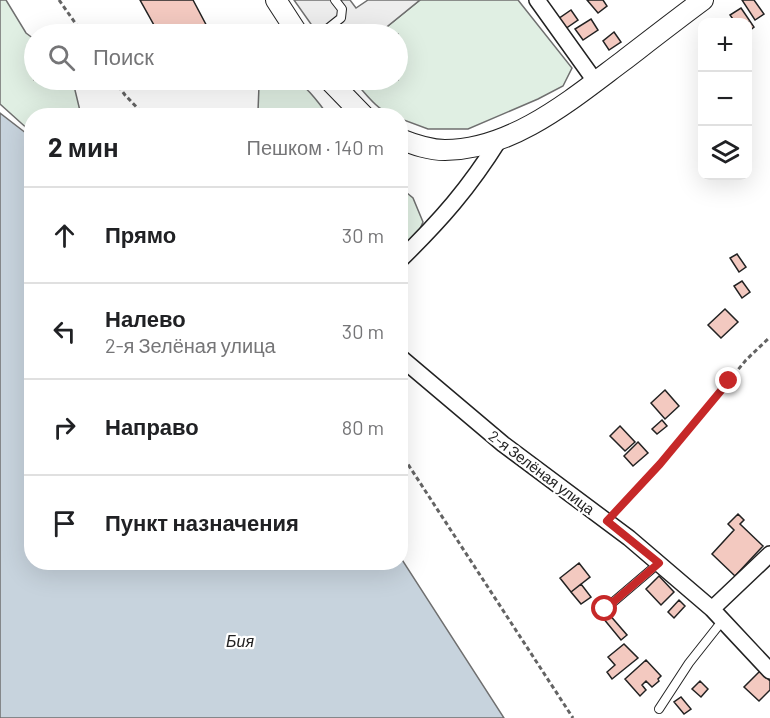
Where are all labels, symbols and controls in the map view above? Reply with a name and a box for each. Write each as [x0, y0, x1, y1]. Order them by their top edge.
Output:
map controls [698, 18, 752, 180]
button: + [698, 18, 752, 72]
search box [24, 24, 408, 90]
icon: search [45, 41, 78, 74]
text: Поиск [93, 43, 154, 69]
button: − [698, 72, 752, 126]
button: layers [698, 126, 752, 180]
text: 2 мин [48, 131, 119, 162]
text: Пешком · 140 m [247, 135, 384, 159]
icon: ahead [48, 219, 81, 252]
text: Прямо [105, 221, 176, 247]
text: 30 m [342, 223, 384, 247]
text: Налево [105, 305, 186, 331]
icon: left [48, 315, 81, 348]
text: 30 m [342, 319, 384, 343]
text: 2-я Зелёная улица [105, 333, 276, 357]
route end [715, 367, 741, 393]
icon: right [48, 411, 81, 444]
text: Направо [105, 413, 199, 439]
text: 80 m [342, 415, 384, 439]
street label: 2-я Зелёная улица [485, 426, 599, 518]
icon: arrive [48, 507, 81, 540]
text: Пункт назначения [105, 509, 299, 535]
route start [591, 595, 617, 621]
water label: Бия [226, 631, 254, 650]

